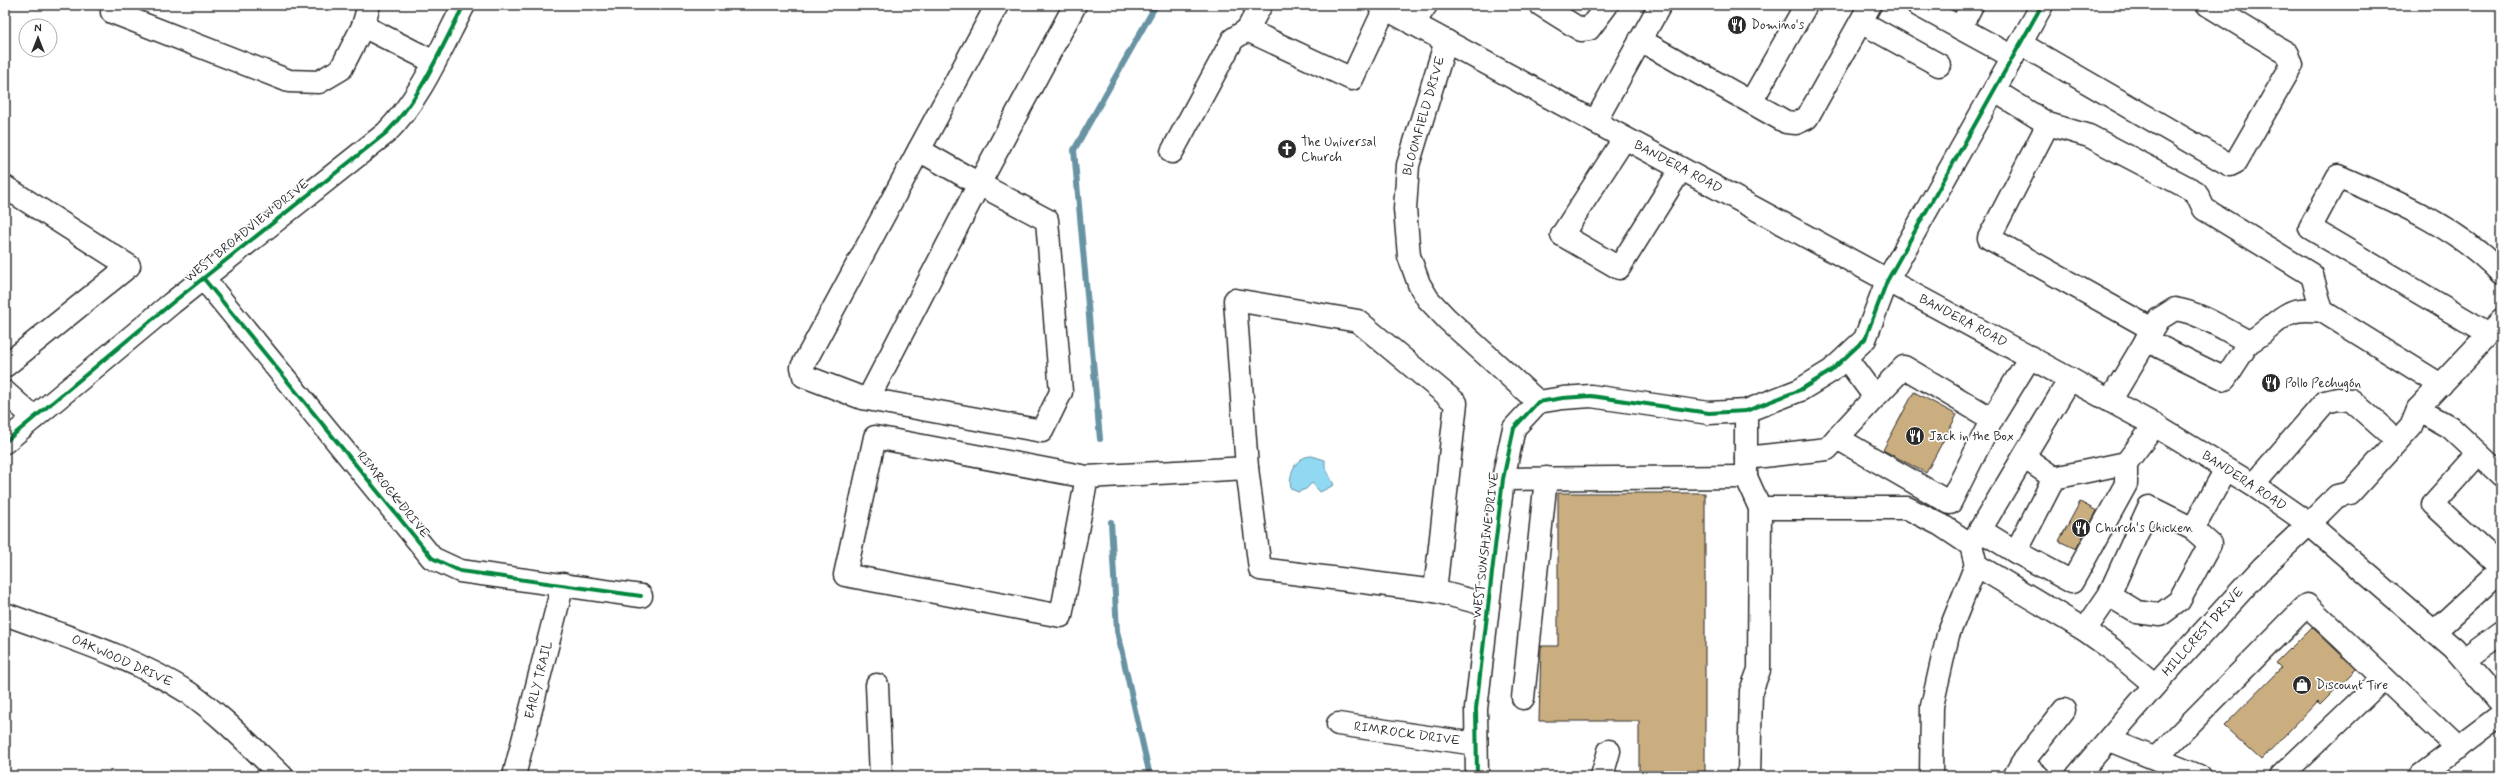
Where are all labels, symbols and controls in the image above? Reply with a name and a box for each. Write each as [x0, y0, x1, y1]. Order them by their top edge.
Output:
restaurant icon: Domino's [1726, 14, 1748, 36]
place label: Domino's [1751, 17, 1805, 34]
north arrow [18, 18, 58, 58]
text: N [34, 22, 42, 36]
street label: BLOOMFIELD DRIVE [1399, 54, 1449, 178]
place label: The Universal Church [1301, 134, 1376, 166]
street label: BANDERA ROAD [1631, 137, 1725, 197]
church icon: The Universal Church [1276, 138, 1298, 160]
street label: WEST BROADVIEW DRIVE [181, 175, 313, 287]
street label: BANDERA ROAD [1916, 291, 2010, 351]
restaurant icon: Pollo Pechugón [2260, 372, 2282, 394]
place label: Pollo Pechugón [2285, 375, 2361, 392]
restaurant icon: Jack in the Box [1904, 425, 1926, 447]
place label: Jack in the Box [1929, 428, 2014, 445]
street label: BANDERA ROAD [2198, 447, 2290, 515]
street label: RIMROCK DRIVE [353, 448, 433, 542]
street label: WEST SUNSHINE DRIVE [1469, 471, 1503, 619]
restaurant icon: Church's Chicken [2070, 517, 2092, 539]
place label: Church's Chicken [2095, 520, 2193, 537]
street label: HILLCREST DRIVE [2158, 584, 2248, 680]
street label: OAKWOOD DRIVE [69, 631, 175, 691]
street label: EARLY TRAIL [521, 639, 557, 721]
shop icon: Discount Tire [2291, 674, 2313, 696]
place label: Discount Tire [2316, 677, 2388, 694]
street label: RIMROCK DRIVE [1353, 718, 1461, 750]

